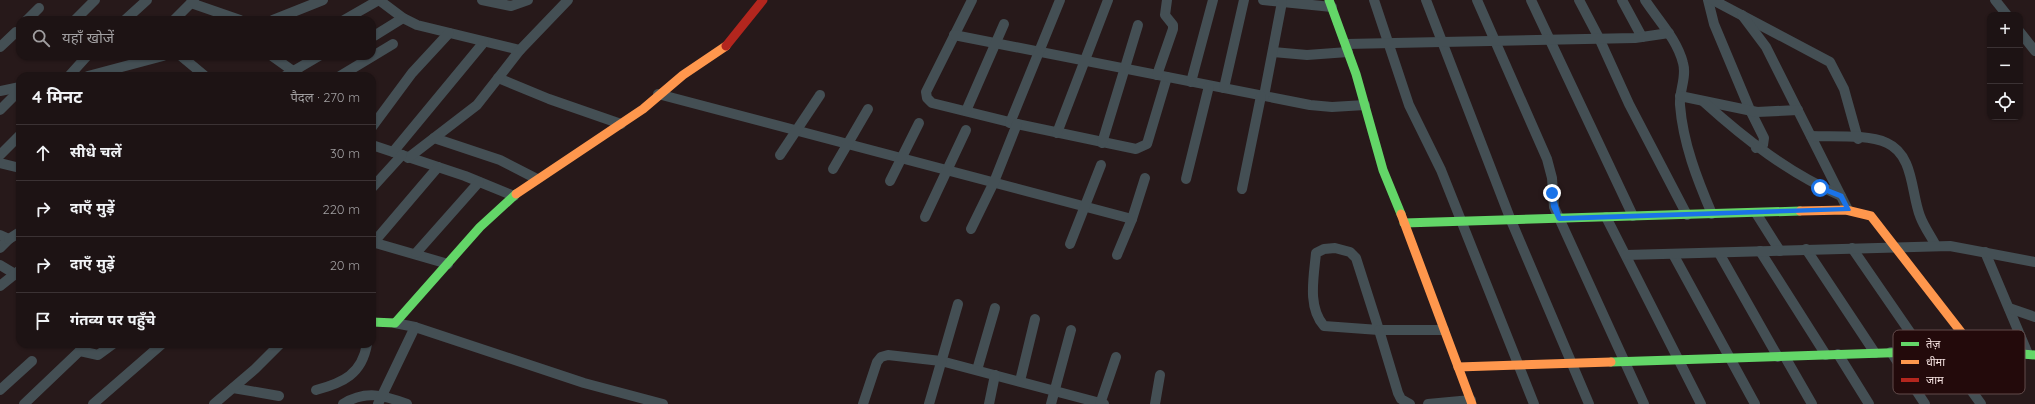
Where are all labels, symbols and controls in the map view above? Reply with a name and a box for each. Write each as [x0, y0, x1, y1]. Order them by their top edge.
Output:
map controls [1987, 12, 2023, 120]
button: + [1987, 12, 2023, 48]
search box [16, 16, 376, 60]
icon: search [30, 27, 52, 49]
text: यहाँ खोजें [62, 28, 114, 47]
button: − [1987, 48, 2023, 84]
button: locate [1987, 84, 2023, 120]
text: 4 मिनट [32, 86, 82, 107]
text: पैदल · 270 m [290, 89, 360, 105]
icon: ahead [32, 142, 54, 164]
text: सीधे चलें [70, 142, 121, 161]
text: 30 m [330, 145, 360, 161]
route start [1811, 179, 1829, 197]
route end [1543, 184, 1561, 202]
icon: right [32, 198, 54, 220]
text: दाएँ मुड़ें [70, 198, 114, 217]
text: 220 m [322, 201, 360, 217]
icon: right [32, 254, 54, 276]
text: दाएँ मुड़ें [70, 254, 114, 273]
text: 20 m [330, 257, 360, 273]
icon: arrive [32, 310, 54, 332]
text: गंतव्य पर पहुँचे [70, 310, 156, 329]
legend [1893, 330, 2025, 394]
text: तेज़ [1926, 337, 1941, 351]
text: धीमा [1926, 355, 1945, 369]
text: जाम [1926, 373, 1944, 387]

